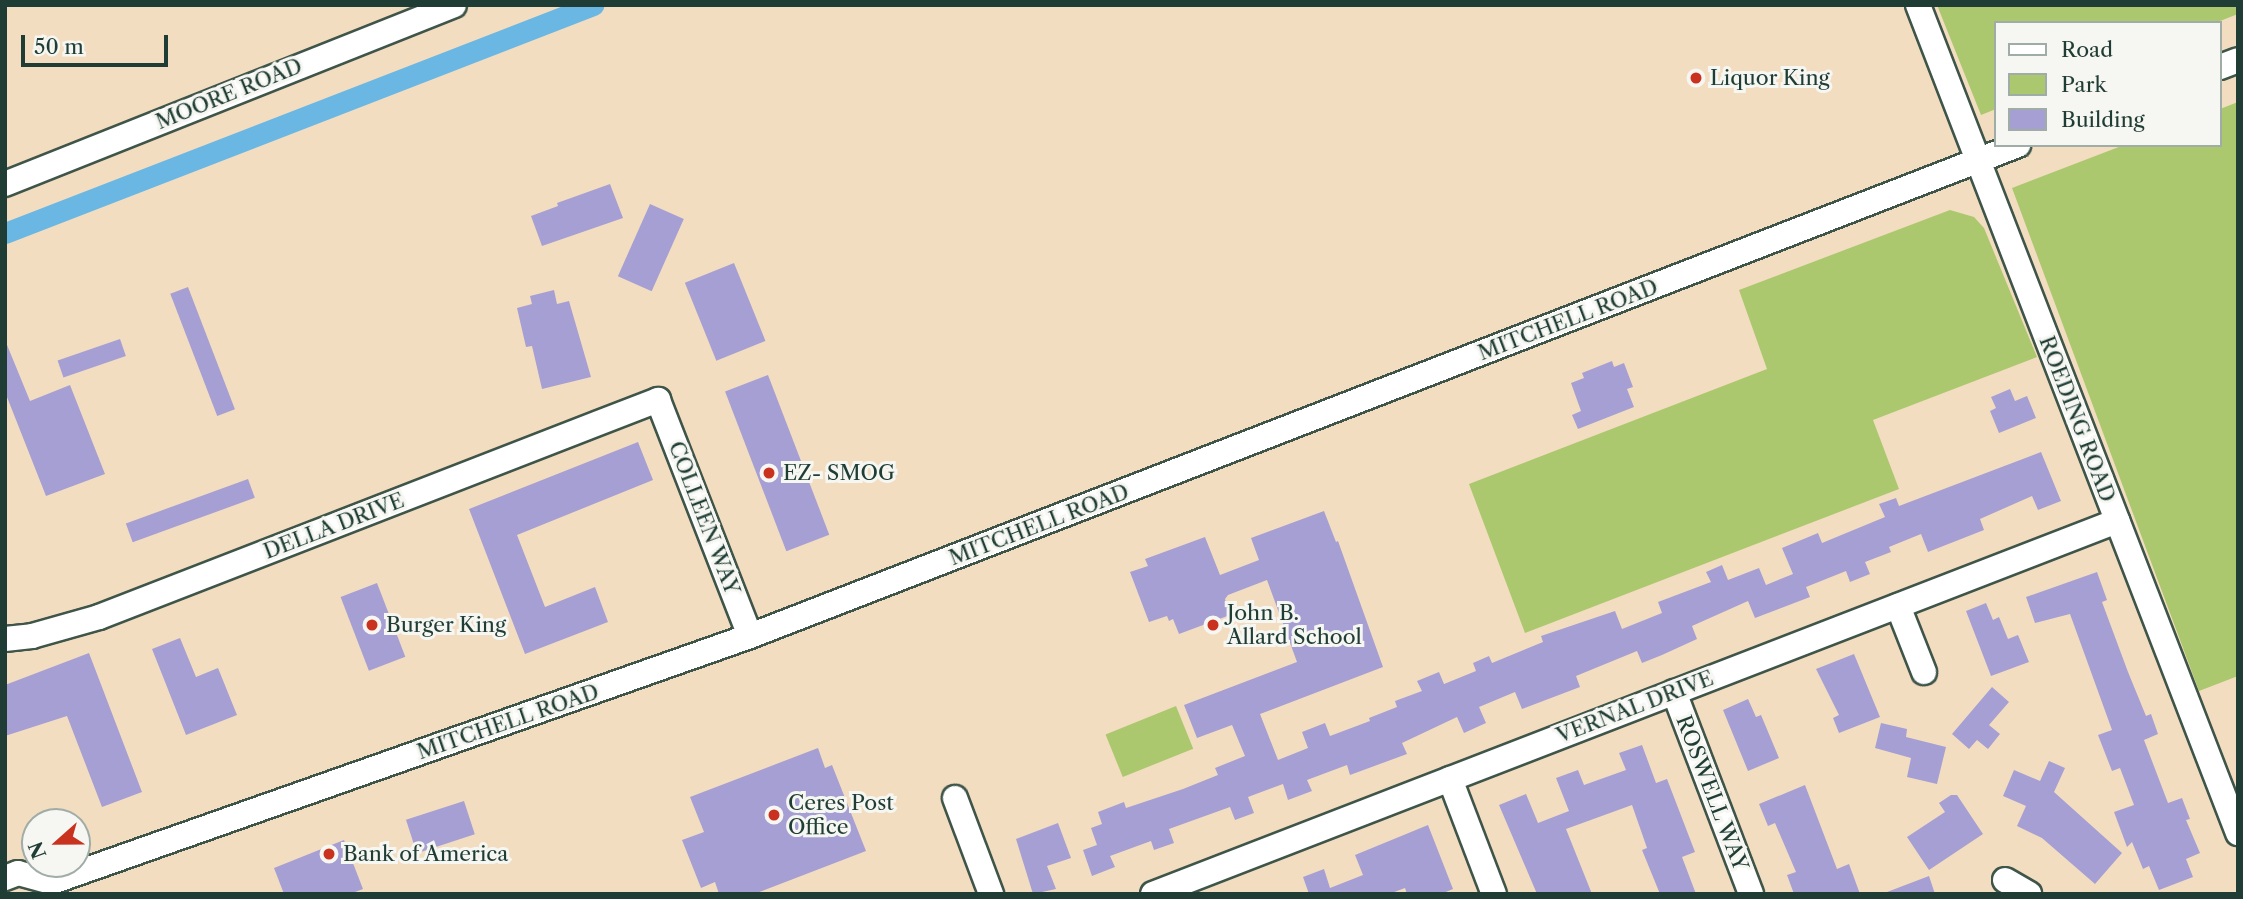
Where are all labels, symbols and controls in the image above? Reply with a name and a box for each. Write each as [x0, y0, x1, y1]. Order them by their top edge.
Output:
scale bar [24, 21, 172, 65]
legend [1994, 21, 2222, 147]
text: 50 m [34, 34, 84, 59]
text: Road [2061, 37, 2113, 62]
street label: MOORE ROAD [152, 53, 306, 135]
place label: Liquor King [1710, 65, 1830, 91]
marker: Liquor King [1688, 70, 1704, 86]
text: Park [2061, 72, 2107, 97]
text: Building [2061, 107, 2145, 132]
street label: MITCHELL ROAD [1474, 274, 1662, 366]
street label: ROEDING ROAD [2034, 332, 2120, 506]
street label: COLLEEN WAY [663, 437, 745, 599]
place label: EZ- SMOG [783, 460, 895, 486]
marker: EZ- SMOG [761, 465, 777, 481]
street label: MITCHELL ROAD [945, 479, 1133, 571]
street label: DELLA DRIVE [260, 487, 408, 565]
place label: John B. Allard School [1227, 600, 1362, 650]
place label: Burger King [386, 612, 506, 638]
marker: Burger King [364, 617, 380, 633]
marker: John B. Allard School [1205, 617, 1221, 633]
street label: VERNAL DRIVE [1553, 665, 1717, 749]
street label: MITCHELL ROAD [414, 679, 602, 765]
street label: ROSWELL WAY [1671, 711, 1753, 875]
place label: Ceres Post Office [788, 790, 894, 840]
marker: Ceres Post Office [766, 807, 782, 823]
north arrow [21, 808, 91, 878]
text: N [24, 838, 51, 862]
place label: Bank of America [343, 841, 510, 867]
marker: Bank of America [321, 846, 337, 862]

